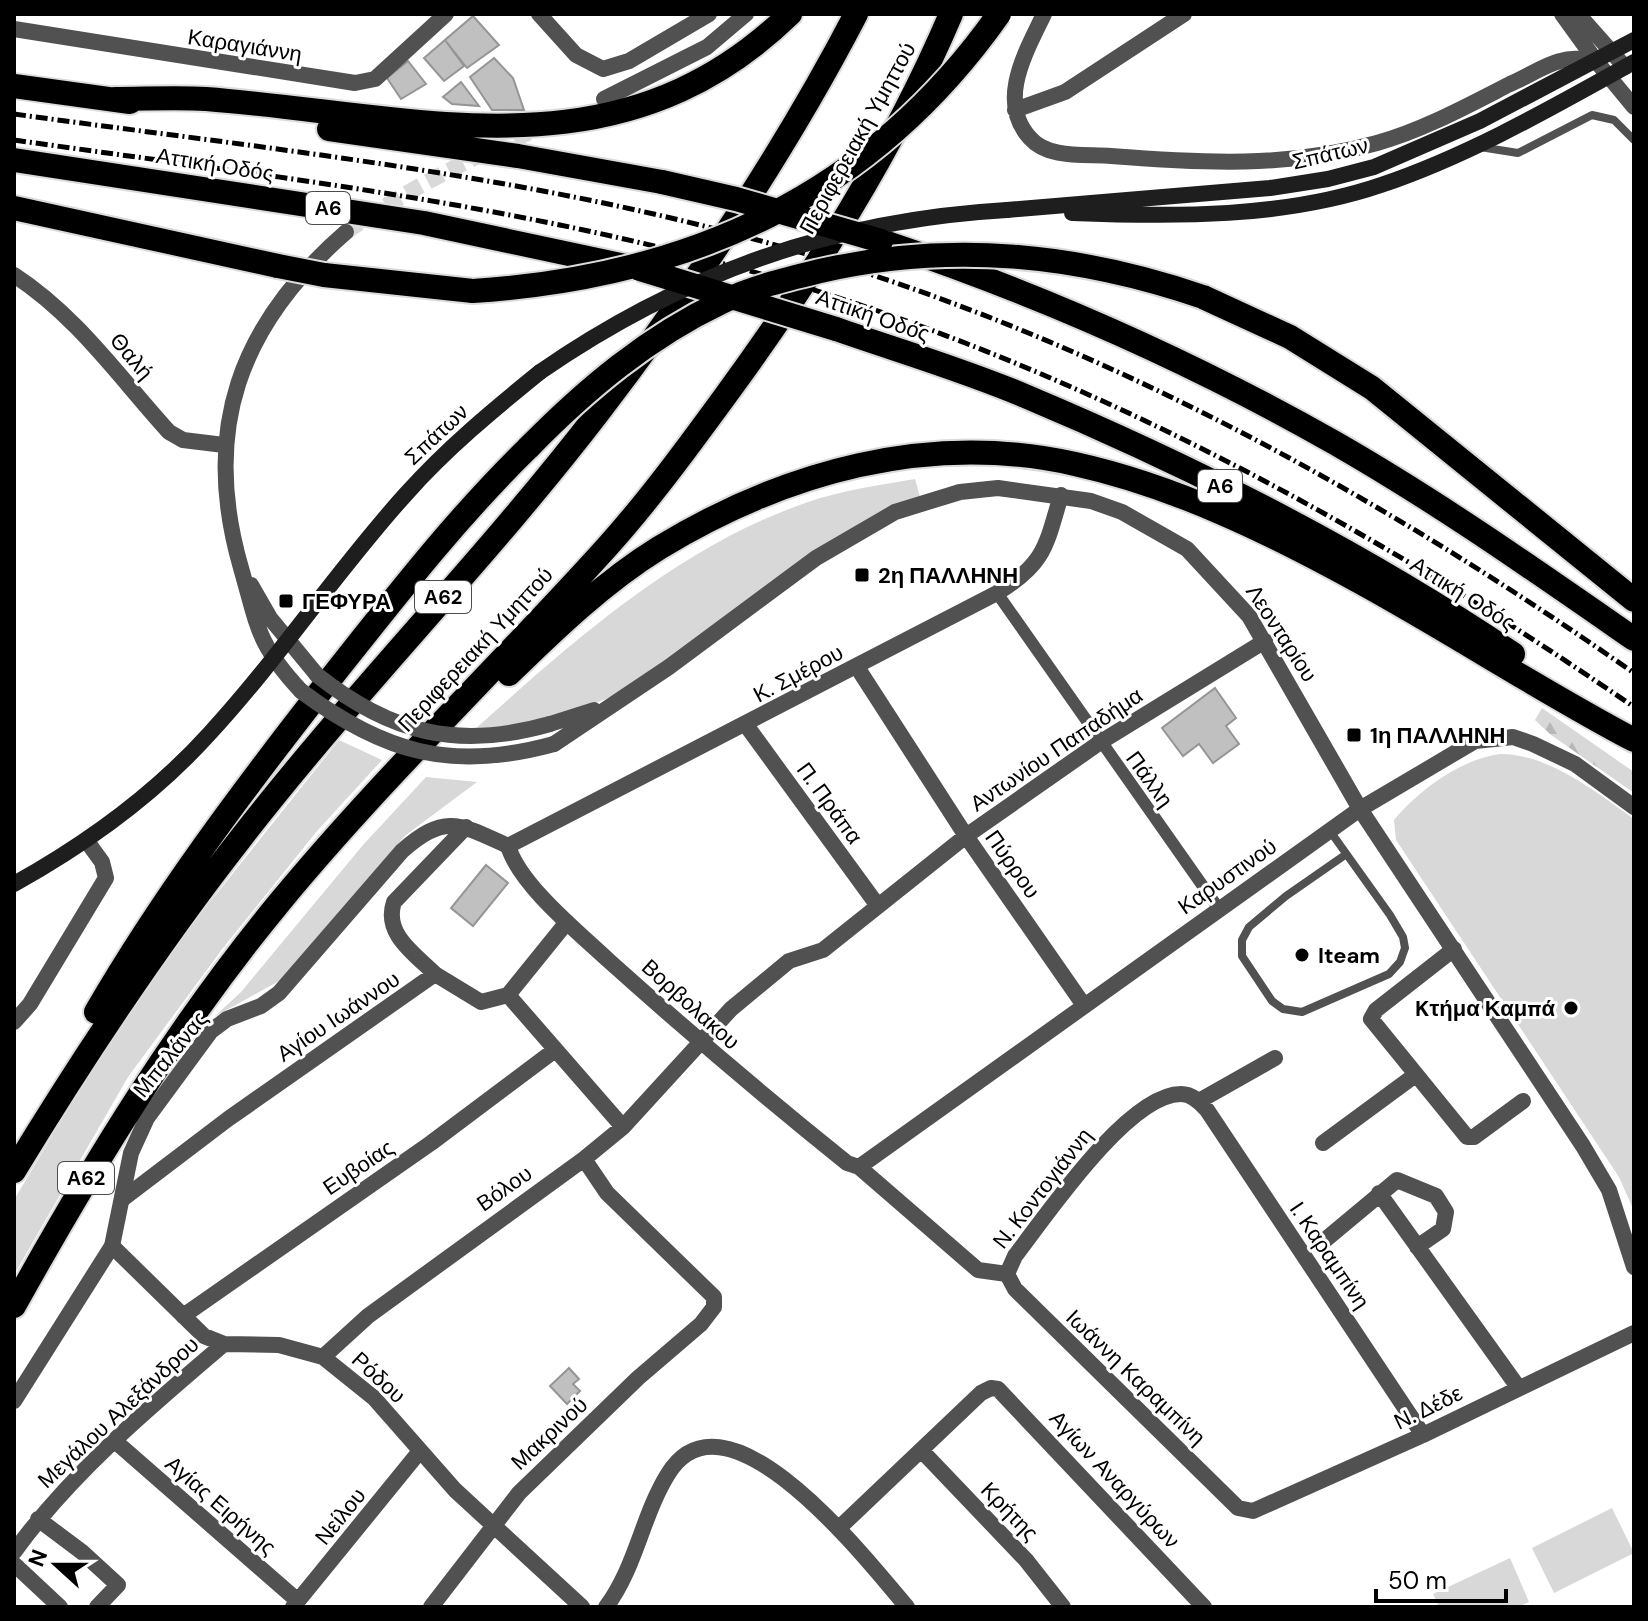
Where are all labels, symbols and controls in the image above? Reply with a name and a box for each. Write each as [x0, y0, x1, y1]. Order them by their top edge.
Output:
street label: Καραγιάννη [186, 22, 304, 69]
street label: Περιφερειακή Υμηττού [793, 37, 922, 240]
street label: Σπάτων [1289, 131, 1371, 176]
street label: Αττική Οδός [154, 141, 276, 188]
road number: Α6 [306, 192, 350, 224]
street label: Αττική Οδός [812, 283, 933, 348]
street label: Θαλή [103, 327, 160, 386]
street label: Σπάτων [398, 397, 474, 471]
road number: Α6 [1198, 470, 1242, 502]
street label: Αττική Οδός [1405, 550, 1521, 637]
street label: Περιφερειακή Υμηττού [391, 561, 559, 738]
place label: 2η ΠΑΛΛΗΝΗ [878, 561, 1018, 590]
marker: 2η ΠΑΛΛΗΝΗ [853, 566, 871, 584]
street label: Λεονταρίου [1239, 579, 1324, 688]
road number: Α62 [415, 581, 471, 613]
place label: ΓΕΦΥΡΑ [302, 587, 391, 616]
marker: ΓΕΦΥΡΑ [277, 592, 295, 610]
street label: Κ. Σμέρου [748, 638, 848, 709]
street label: Αντωνίου Παπαδήμα [964, 681, 1148, 818]
place label: 1η ΠΑΛΛΗΝΗ [1370, 721, 1505, 750]
marker: 1η ΠΑΛΛΗΝΗ [1345, 726, 1363, 744]
street label: Πάλλη [1119, 745, 1180, 813]
street label: Π. Πράπα [790, 757, 869, 850]
street label: Πύρρου [979, 824, 1047, 904]
street label: Καρυστινού [1172, 832, 1282, 921]
place label: Iteam [1318, 941, 1380, 970]
marker: Iteam [1293, 946, 1311, 964]
street label: Βορβολακου [636, 953, 746, 1056]
street label: Αγίου Ιωάννου [271, 965, 405, 1068]
place label: Kτήμα Καμπά [1415, 994, 1555, 1023]
marker: Kτήμα Καμπά [1562, 999, 1580, 1017]
street label: Μπαλάνας [127, 1005, 214, 1103]
street label: Ν. Koντογιάννη [986, 1122, 1099, 1255]
street label: Ευβοίας [317, 1133, 399, 1202]
street label: Βόλου [471, 1159, 538, 1218]
road number: Α62 [58, 1162, 114, 1194]
street label: Ι. Καραμπίνη [1283, 1196, 1376, 1315]
street label: Ιωάννη Καραμπίνη [1060, 1303, 1212, 1452]
street label: Μεγάλου Αλεξάνδρου [32, 1330, 205, 1495]
street label: Ρόδου [346, 1345, 412, 1410]
street label: Ν. Δέδε [1389, 1378, 1467, 1436]
street label: Μακρινού [505, 1390, 594, 1476]
street label: Αγίων Αναργύρων [1043, 1404, 1186, 1554]
street label: Αγίας Ειρήνης [159, 1449, 282, 1561]
street label: Κρήτης [975, 1476, 1045, 1547]
street label: Νείλου [308, 1482, 372, 1551]
north arrow [16, 1525, 96, 1605]
text: N [21, 1545, 54, 1571]
scale bar [1376, 1553, 1506, 1603]
text: 50 m [1388, 1565, 1447, 1596]

